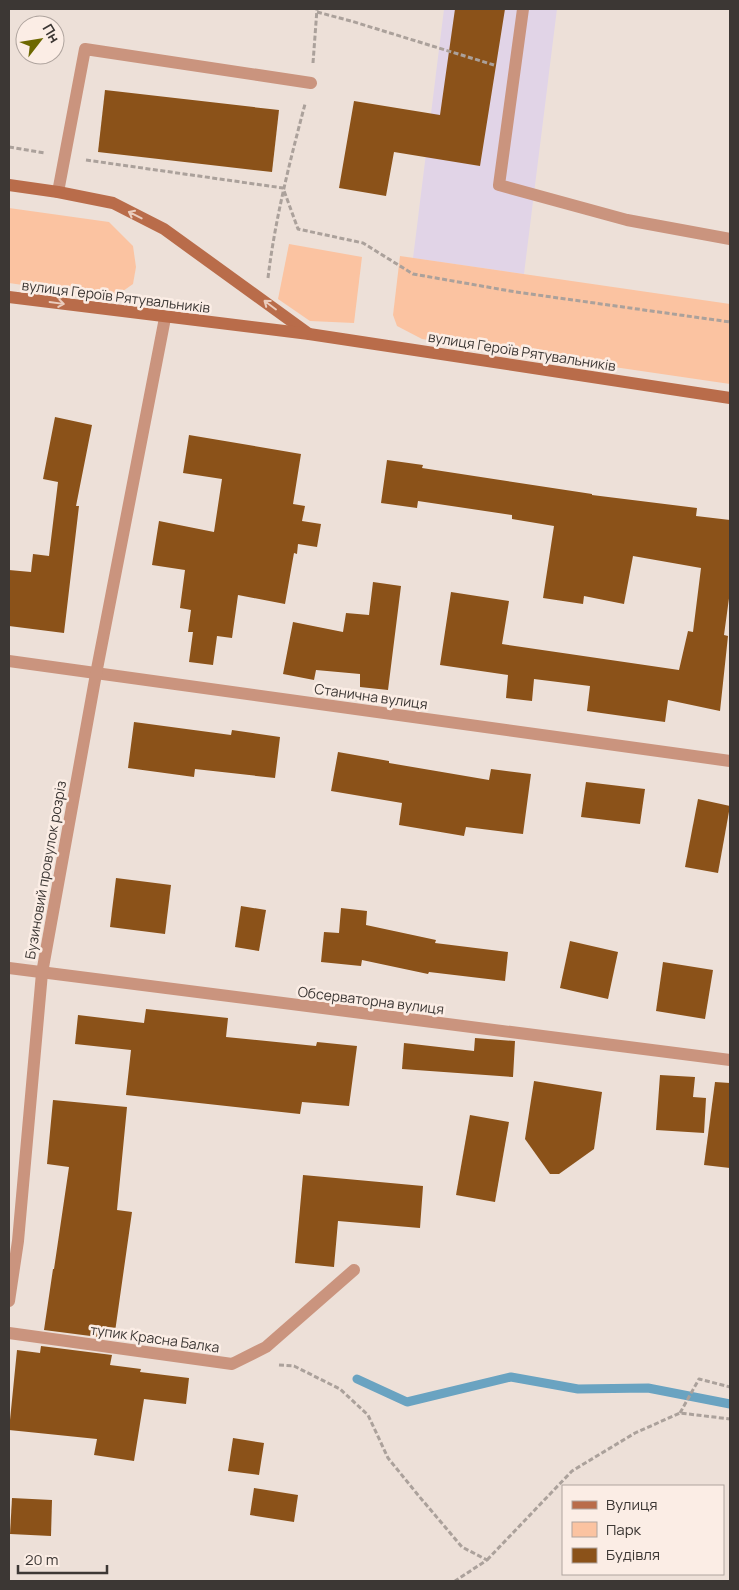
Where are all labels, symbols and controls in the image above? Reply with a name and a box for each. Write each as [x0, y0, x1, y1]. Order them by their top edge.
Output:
north arrow [15, 15, 65, 65]
text: Пн [39, 20, 65, 46]
one-way arrow [128, 210, 143, 220]
street label: вулиця Героїв Рятувальників [21, 275, 212, 317]
one-way arrow [49, 299, 65, 309]
one-way arrow [263, 300, 277, 310]
street label: вулиця Героїв Рятувальників [427, 327, 618, 375]
street label: Станична вулиця [313, 679, 429, 713]
street label: Бузиновий провулок розріз [20, 779, 70, 961]
street label: Обсерваторна вулиця [297, 982, 445, 1018]
street label: тупик Красна Балка [89, 1320, 221, 1356]
legend [562, 1485, 724, 1575]
text: Вулиця [606, 1494, 658, 1515]
text: Парк [606, 1519, 642, 1540]
scale bar [18, 1542, 106, 1574]
text: Будівля [606, 1544, 660, 1565]
text: 20 m [25, 1549, 58, 1570]

